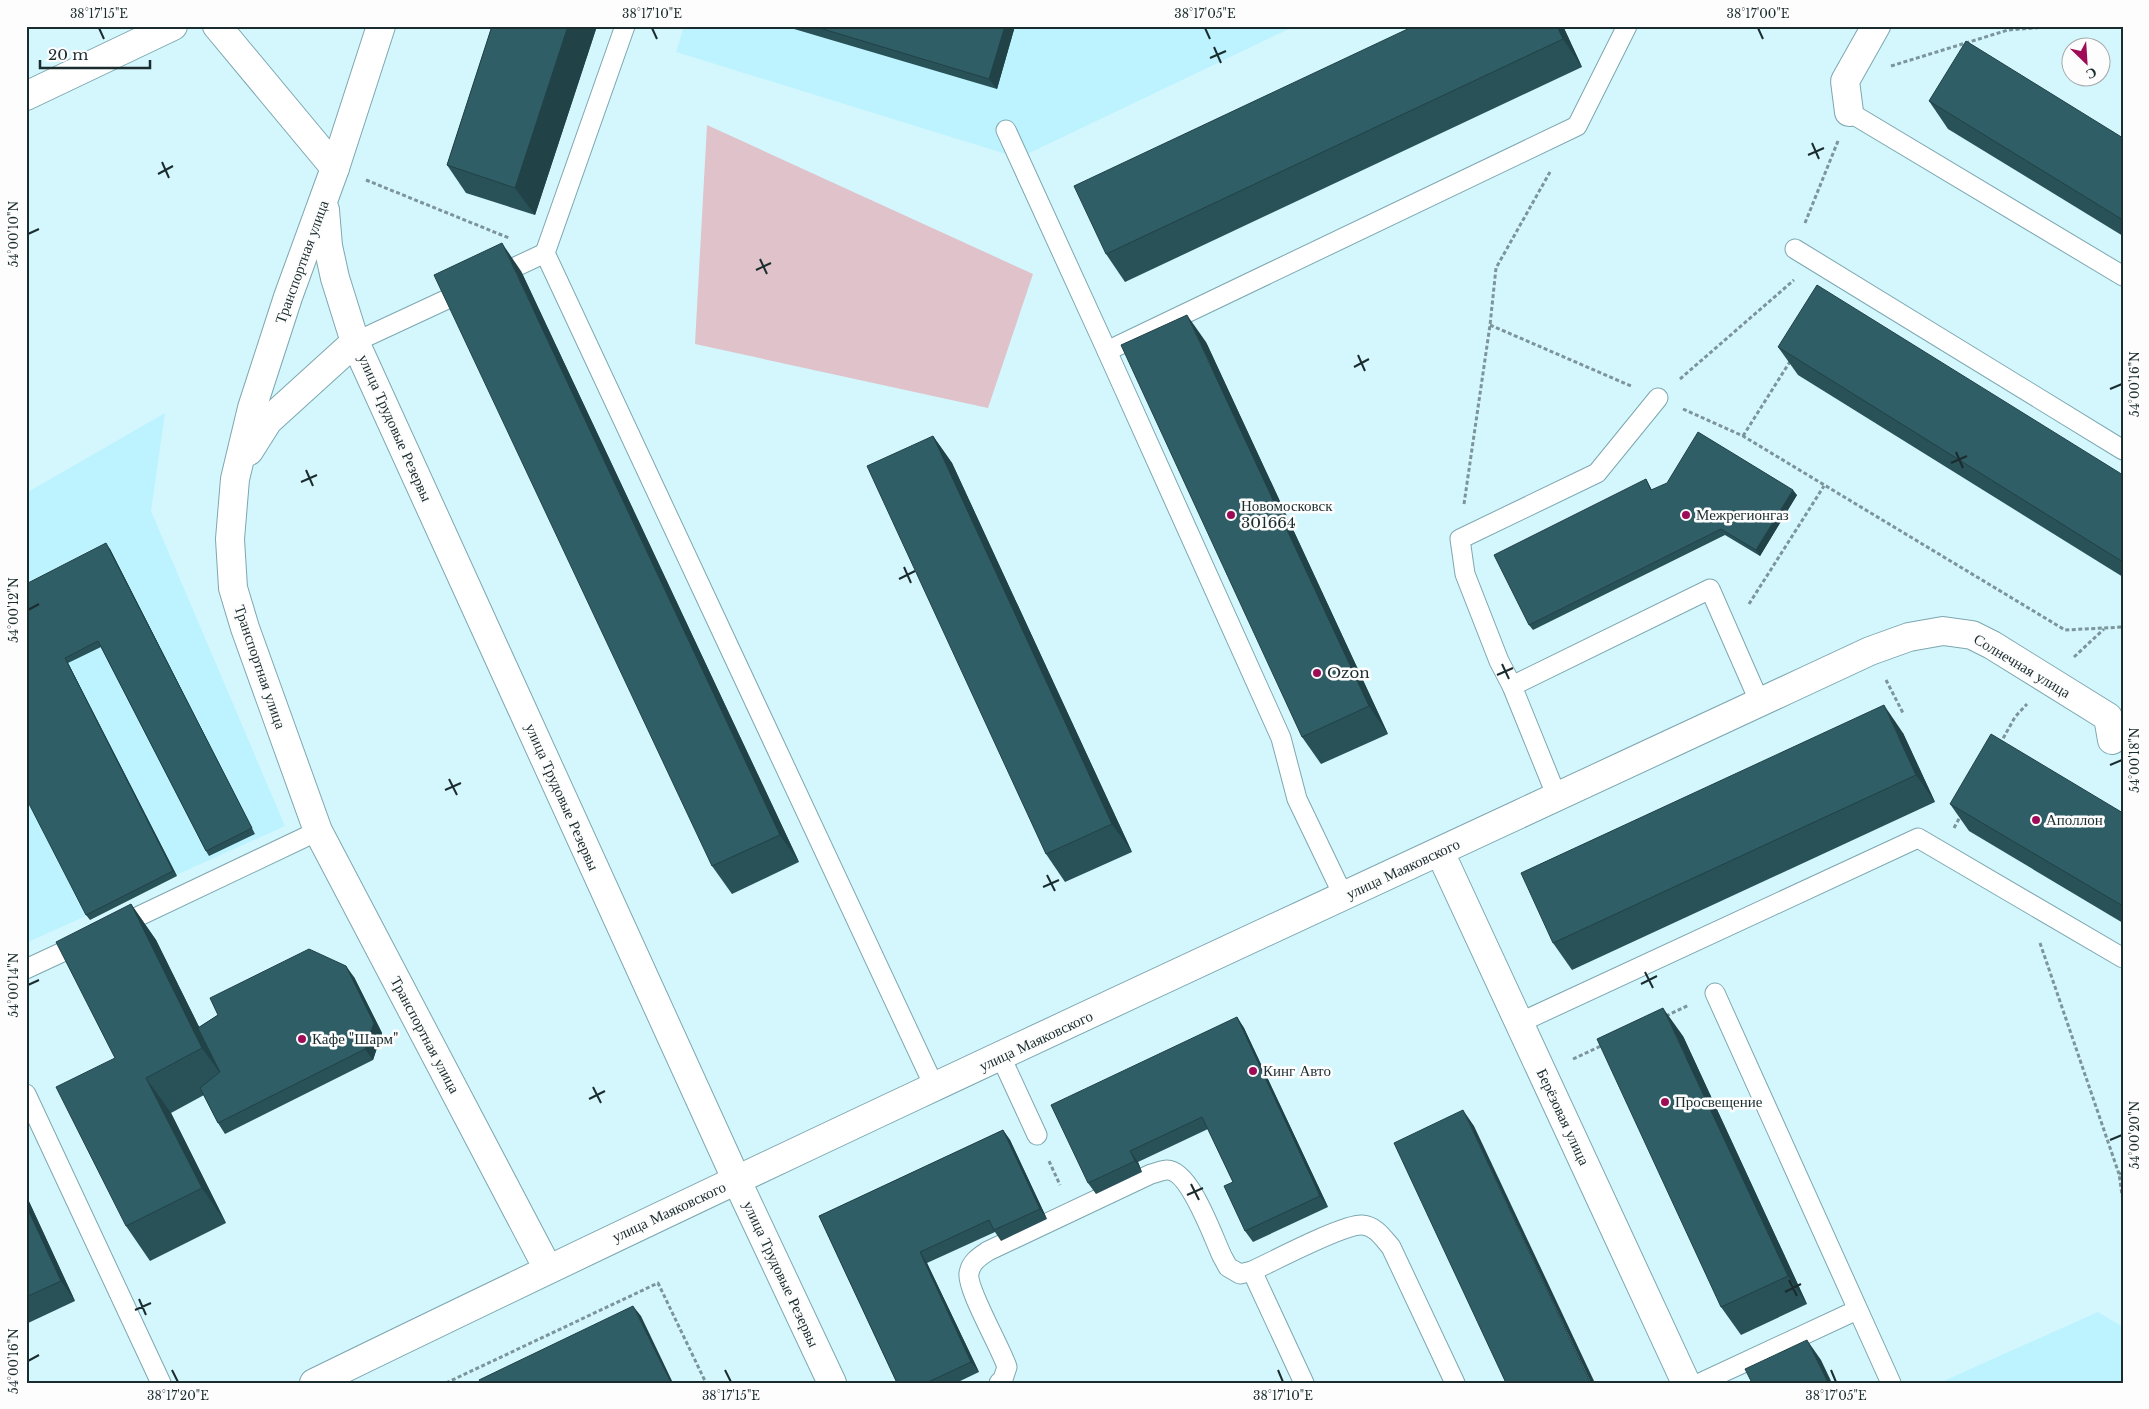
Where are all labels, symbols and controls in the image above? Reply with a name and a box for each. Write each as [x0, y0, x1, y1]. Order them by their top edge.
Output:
text: 38°17'15"E [70, 6, 128, 21]
text: 38°17'10"E [622, 6, 682, 21]
text: 38°17'05"E [1174, 6, 1236, 21]
text: 38°17'00"E [1726, 6, 1790, 21]
scale bar [40, 38, 150, 70]
north arrow [2062, 38, 2112, 88]
text: 20 m [48, 45, 88, 64]
text: С [2083, 63, 2100, 84]
street label: Транспортная улица [270, 197, 333, 326]
text: 54°00'10"N [6, 200, 21, 267]
street label: улица Трудовые Резервы [354, 351, 437, 504]
text: 54°00'16"N [2127, 351, 2142, 417]
place label: Новомосковск 301664 [1241, 496, 1333, 532]
place label: Межрегионгаз [1696, 505, 1789, 524]
marker: Новомосковск 301664 [1225, 509, 1237, 521]
marker: Межрегионгаз [1680, 509, 1692, 521]
text: 54°00'12"N [6, 577, 21, 643]
street label: Транспортная улица [230, 602, 291, 732]
street label: Солнечная улица [1970, 629, 2074, 702]
place label: Ozon [1327, 663, 1370, 682]
marker: Ozon [1311, 667, 1323, 679]
street label: улица Трудовые Резервы [521, 720, 604, 873]
text: 54°00'18"N [2127, 727, 2142, 793]
place label: Аполлон [2046, 810, 2103, 829]
marker: Аполлон [2030, 814, 2042, 826]
street label: улица Маяковского [1343, 834, 1463, 903]
text: 54°00'14"N [6, 952, 21, 1017]
street label: Транспортная улица [387, 973, 464, 1097]
street label: улица Маяковского [976, 1006, 1096, 1075]
place label: Кафе "Шарм" [312, 1029, 398, 1048]
marker: Кафе "Шарм" [296, 1033, 308, 1045]
place label: Кинг Авто [1263, 1061, 1331, 1080]
marker: Кинг Авто [1247, 1065, 1259, 1077]
street label: Берёзовая улица [1533, 1065, 1594, 1168]
place label: Просвещение [1675, 1092, 1763, 1111]
marker: Просвещение [1659, 1096, 1671, 1108]
text: 54°00'20"N [2127, 1100, 2142, 1169]
street label: улица Маяковского [609, 1177, 729, 1246]
street label: улица Трудовые Резервы [739, 1198, 824, 1350]
text: 54°00'16"N [6, 1328, 21, 1394]
text: 38°17'20"E [147, 1388, 209, 1403]
text: 38°17'15"E [702, 1388, 760, 1403]
text: 38°17'10"E [1253, 1388, 1313, 1403]
text: 38°17'05"E [1805, 1388, 1867, 1403]

